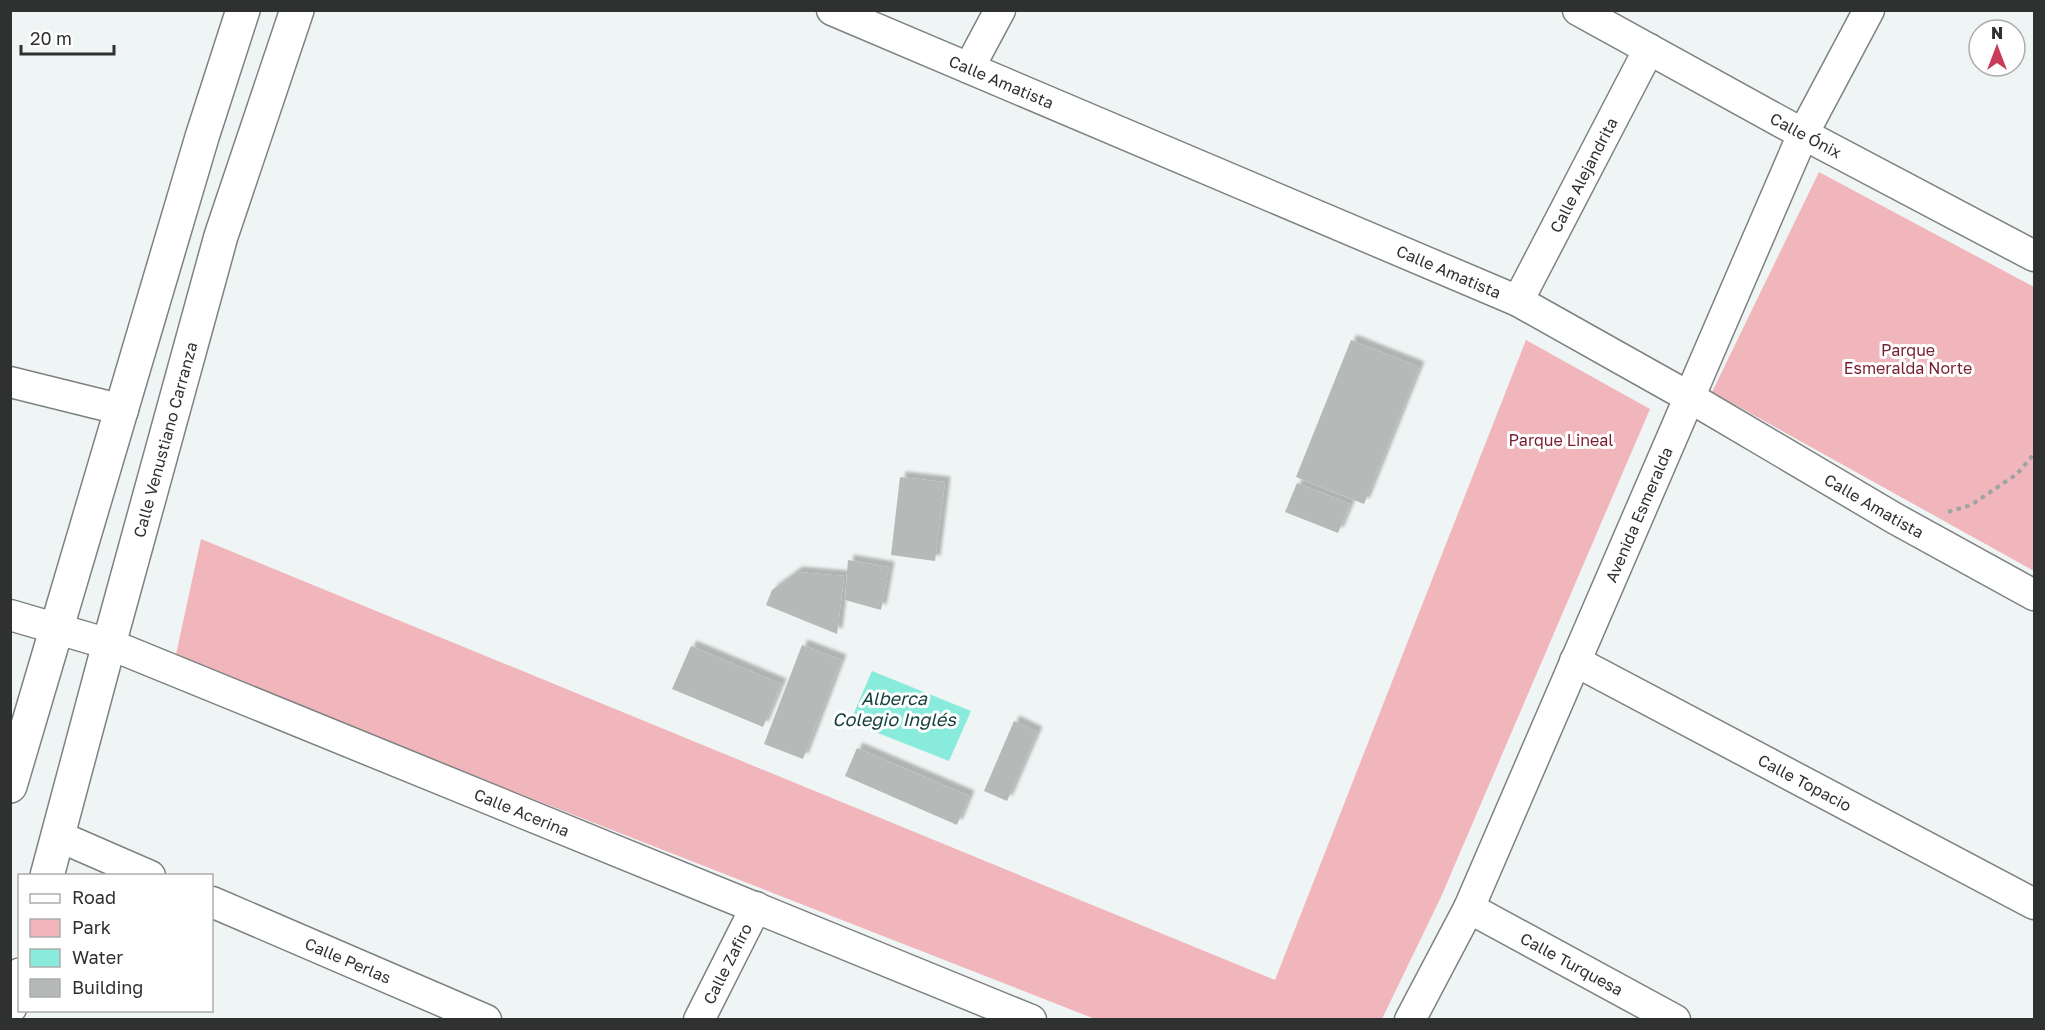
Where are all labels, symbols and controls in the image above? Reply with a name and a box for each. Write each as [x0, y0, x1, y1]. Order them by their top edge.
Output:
scale bar [21, 18, 114, 56]
north arrow [1967, 18, 2027, 78]
text: N [1991, 23, 2003, 43]
text: 20 m [30, 27, 72, 49]
street label: Calle Amatista [946, 51, 1057, 113]
street label: Calle Ónix [1767, 108, 1845, 163]
street label: Calle Alejandrita [1545, 114, 1622, 236]
street label: Calle Amatista [1393, 241, 1504, 303]
street label: Calle Venustiano Carranza [129, 340, 201, 540]
park label: Parque Esmeralda Norte [1844, 340, 1972, 378]
park label: Parque Lineal [1509, 430, 1613, 450]
street label: Avenida Esmeralda [1601, 444, 1677, 585]
street label: Calle Amatista [1821, 469, 1927, 542]
water label: Alberca Colegio Inglés [832, 687, 957, 730]
street label: Calle Topacio [1755, 750, 1855, 816]
street label: Calle Acerina [471, 784, 573, 841]
legend [18, 874, 213, 1012]
text: Road [72, 886, 116, 908]
text: Park [72, 916, 111, 938]
street label: Calle Zafiro [699, 920, 756, 1007]
street label: Calle Turquesa [1517, 928, 1627, 1000]
street label: Calle Perlas [302, 933, 394, 988]
text: Water [72, 946, 123, 968]
text: Building [72, 976, 143, 998]

